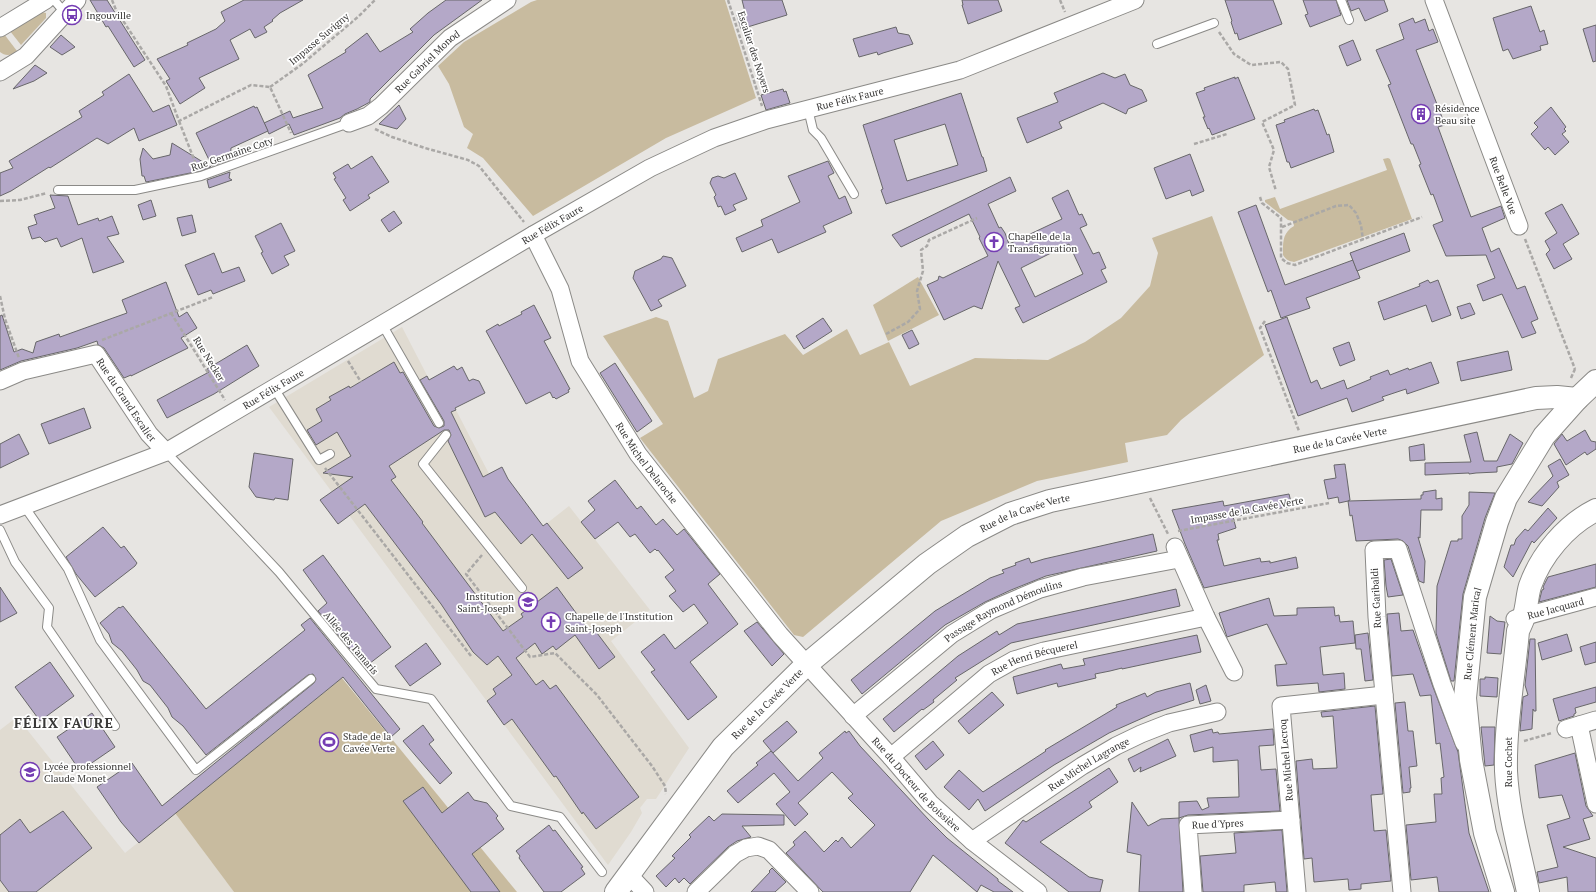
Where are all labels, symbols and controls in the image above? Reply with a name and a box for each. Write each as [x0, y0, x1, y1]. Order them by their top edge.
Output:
bus stop icon: Ingouville [61, 4, 83, 26]
place label: Ingouville [86, 9, 131, 22]
street label: Impasse Suvigny [286, 9, 352, 68]
street label: Escalier des Noyers [735, 9, 773, 95]
street label: Rue Gabriel Monod [392, 27, 463, 96]
street label: Rue Félix Faure [815, 84, 885, 113]
place label: Résidence Beau site [1435, 102, 1480, 127]
building icon: Résidence Beau site [1410, 103, 1432, 125]
street label: Rue Germaine Coty [189, 134, 276, 174]
street label: Rue Belle Vue [1487, 155, 1520, 216]
street label: Rue Félix Faure [519, 201, 585, 247]
place label: Chapelle de la Transfiguration [1008, 230, 1077, 255]
church icon: Chapelle de la Transfiguration [983, 231, 1005, 253]
street label: Rue Necker [190, 334, 228, 384]
street label: Rue du Grand Escalier [94, 355, 159, 444]
street label: Rue Félix Faure [240, 366, 306, 412]
street label: Rue Michel Delaroche [613, 420, 681, 506]
street label: Rue de la Cavée Verte [1292, 423, 1388, 456]
street label: Rue de la Cavée Verte [977, 490, 1071, 535]
street label: Impasse de la Cavée Verte [1189, 494, 1305, 526]
street label: Rue Garibaldi [1368, 567, 1384, 629]
street label: Passage Raymond Démoulins [941, 577, 1064, 645]
street label: Rue Clément Marical [1460, 586, 1484, 681]
place label: Institution Saint-Joseph [457, 590, 514, 615]
school or university icon: Institution Saint-Joseph [517, 591, 539, 613]
street label: Rue Jacquard [1526, 594, 1586, 622]
street label: Allée des Tamaris [321, 609, 381, 677]
place label: Chapelle de l'Institution Saint-Joseph [565, 610, 673, 635]
church icon: Chapelle de l'Institution Saint-Joseph [540, 611, 562, 633]
street label: Rue Henri Bécquerel [989, 638, 1079, 678]
street label: Rue de la Cavée Verte [728, 665, 805, 742]
district label: FÉLIX FAURE [14, 713, 114, 732]
street label: Rue Michel Lecroq [1276, 718, 1296, 802]
place label: Stade de la Cavée Verte [343, 730, 395, 755]
sports icon: Stade de la Cavée Verte [318, 731, 340, 753]
street label: Rue du Docteur de Boissière [869, 734, 964, 834]
street label: Rue Michel Lagrange [1045, 734, 1131, 794]
street label: Rue Cochet [1502, 736, 1515, 787]
place label: Lycée professionnel Claude Monet [44, 760, 131, 785]
school or university icon: Lycée professionnel Claude Monet [19, 761, 41, 783]
street label: Rue d'Ypres [1192, 816, 1244, 831]

